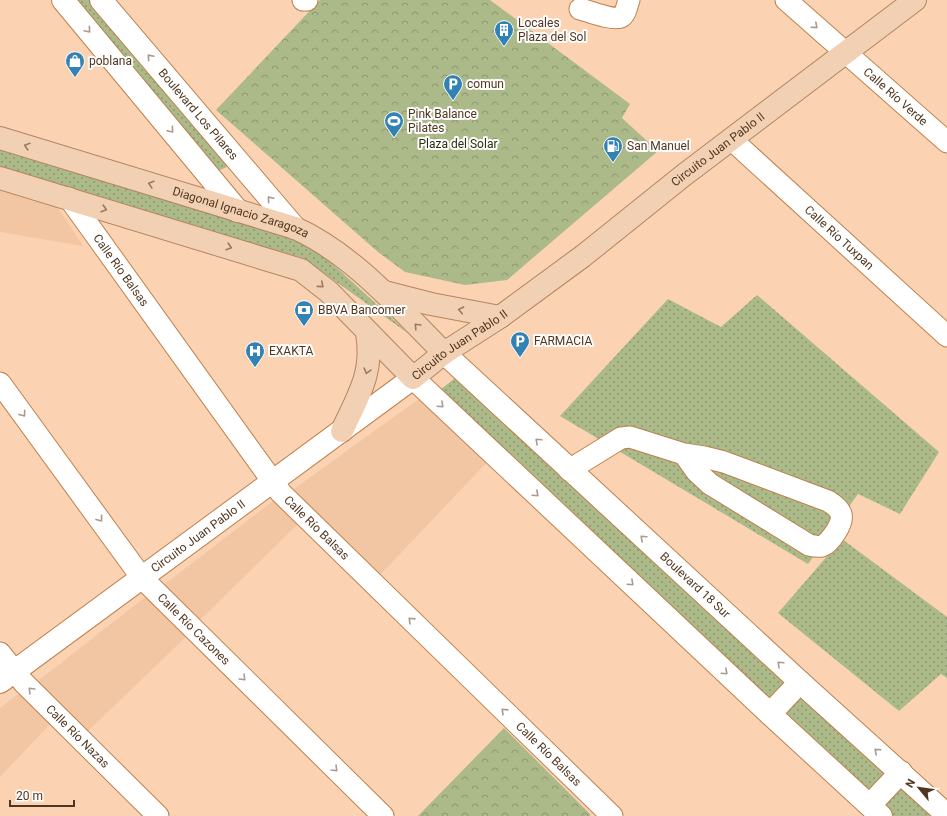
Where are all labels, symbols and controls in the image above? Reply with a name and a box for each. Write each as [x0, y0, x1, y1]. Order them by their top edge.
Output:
place label: Locales Plaza del Sol [518, 16, 586, 44]
building icon: Locales Plaza del Sol [493, 19, 515, 47]
one-way arrow [811, 21, 818, 28]
one-way arrow [83, 25, 90, 33]
shop icon: poblana [64, 50, 86, 78]
place label: poblana [89, 54, 132, 68]
one-way arrow [147, 54, 154, 61]
street label: Calle Río Verde [861, 65, 930, 128]
street label: Boulevard Los Pilares [156, 66, 241, 163]
parking icon: comun [442, 73, 464, 101]
place label: comun [467, 77, 504, 91]
place label: Pink Balance Pilates [408, 107, 477, 135]
street label: Circuito Juan Pablo II [668, 109, 767, 189]
sports icon: Pink Balance Pilates [383, 110, 405, 138]
one-way arrow [166, 125, 173, 132]
fuel station icon: San Manuel [602, 135, 624, 163]
park label: Plaza del Solar [419, 137, 497, 151]
place label: San Manuel [627, 139, 690, 153]
one-way arrow [23, 142, 30, 151]
one-way arrow [148, 180, 155, 189]
street label: Diagonal Ignacio Zaragoza [171, 184, 311, 241]
one-way arrow [267, 196, 274, 203]
street label: Calle Río Tuxpan [802, 203, 877, 273]
one-way arrow [101, 204, 108, 213]
street label: Calle Río Balsas [90, 231, 152, 309]
one-way arrow [225, 242, 232, 250]
one-way arrow [316, 281, 323, 288]
bank icon: BBVA Bancomer [293, 299, 315, 327]
place label: BBVA Bancomer [318, 303, 406, 317]
one-way arrow [458, 306, 464, 315]
street label: Circuito Juan Pablo II [409, 307, 510, 383]
one-way arrow [414, 323, 421, 331]
parking icon: FARMACIA [509, 330, 531, 358]
place label: FARMACIA [534, 334, 592, 348]
hospital icon: EXAKTA [244, 340, 266, 368]
place label: EXAKTA [269, 344, 313, 358]
one-way arrow [363, 368, 372, 375]
one-way arrow [436, 400, 444, 408]
one-way arrow [18, 410, 25, 417]
one-way arrow [535, 439, 543, 446]
one-way arrow [531, 489, 539, 497]
street label: Calle Río Balsas [281, 493, 352, 563]
street label: Circuito Juan Pablo II [148, 497, 248, 575]
one-way arrow [95, 515, 102, 522]
one-way arrow [640, 535, 648, 543]
street label: Boulevard 18 Sur [657, 549, 733, 621]
one-way arrow [626, 578, 633, 585]
street label: Calle Río Cazones [155, 590, 233, 668]
one-way arrow [408, 617, 416, 625]
one-way arrow [777, 661, 785, 669]
one-way arrow [720, 667, 728, 675]
one-way arrow [238, 673, 246, 680]
one-way arrow [28, 687, 36, 695]
street label: Calle Río Nazas [43, 702, 112, 771]
one-way arrow [501, 708, 509, 716]
street label: Calle Río Balsas [513, 719, 584, 789]
one-way arrow [874, 748, 882, 755]
one-way arrow [330, 764, 338, 772]
north arrow [899, 768, 939, 808]
text: N [903, 777, 918, 790]
scale bar [10, 782, 74, 808]
text: 20 m [16, 789, 43, 803]

